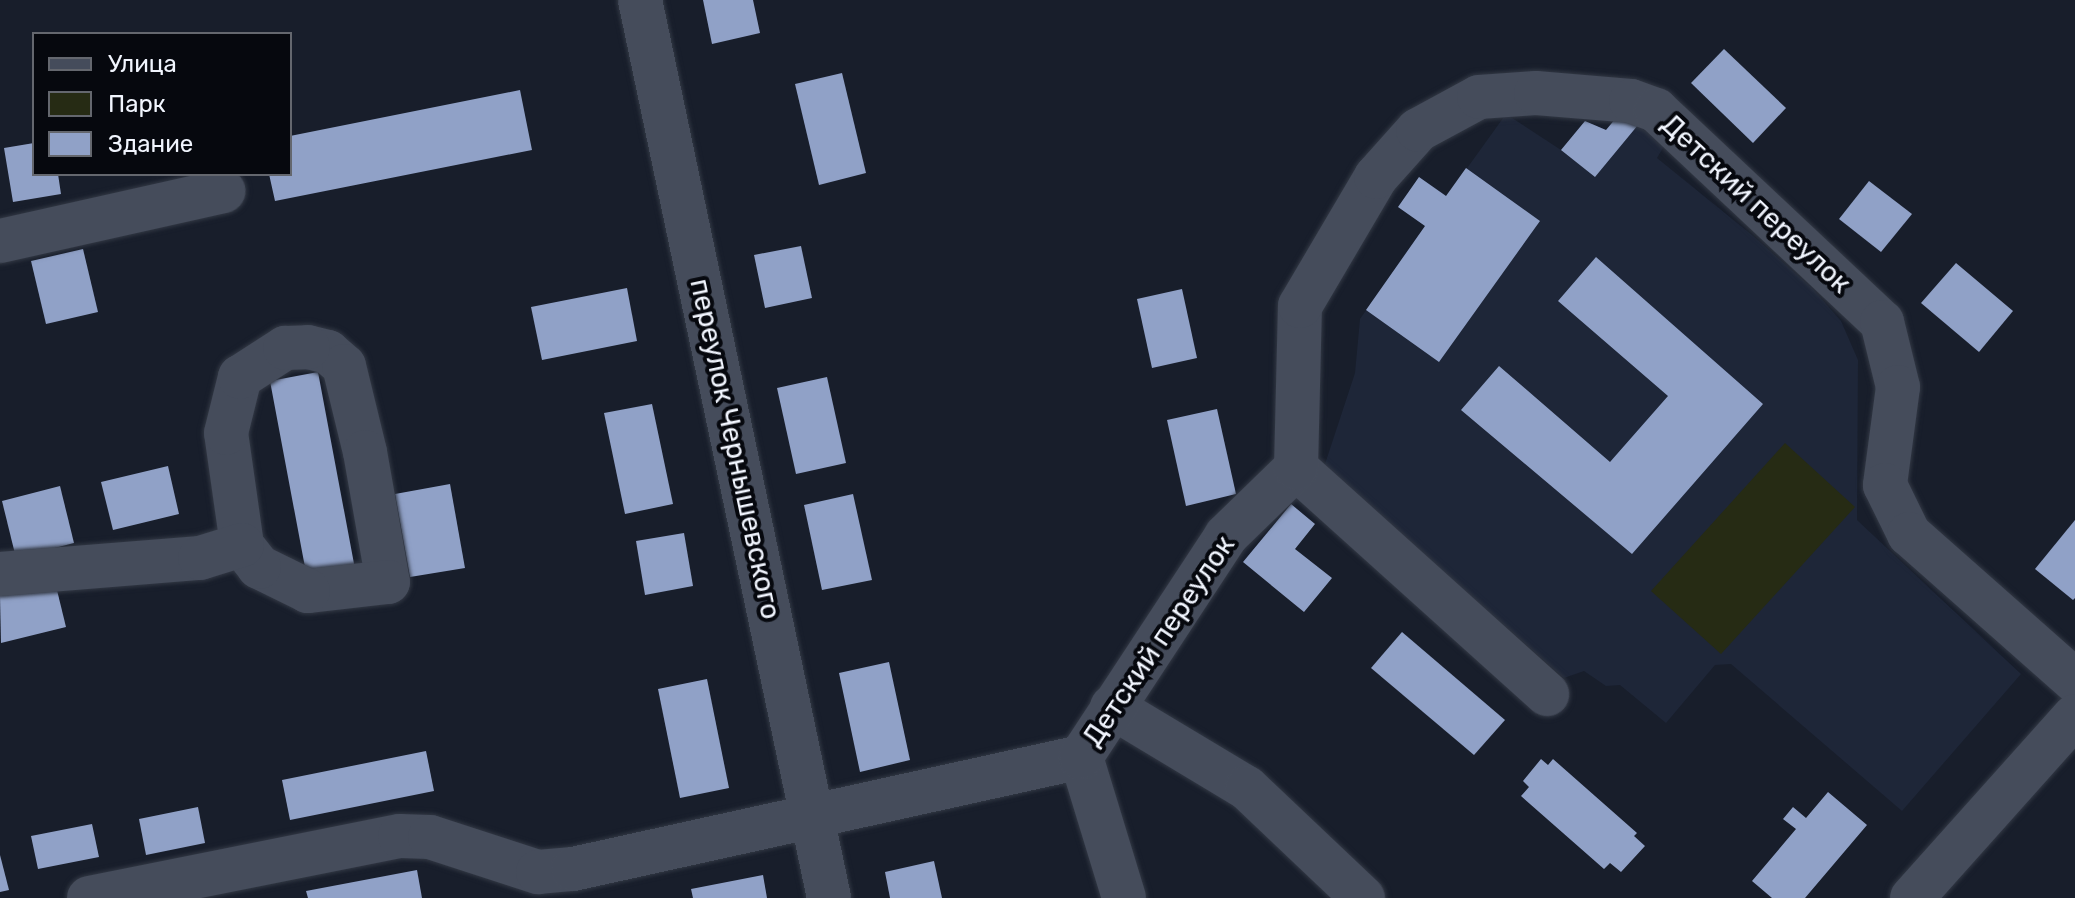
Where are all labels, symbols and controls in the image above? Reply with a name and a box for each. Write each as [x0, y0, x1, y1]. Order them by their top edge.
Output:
legend [32, 32, 292, 176]
text: Улица [108, 50, 177, 78]
text: Парк [108, 90, 166, 118]
street label: Детский переулок [1654, 107, 1858, 301]
text: Здание [108, 130, 193, 158]
street label: переулок Чернышевского [682, 276, 788, 622]
street label: Детский переулок [1076, 529, 1242, 753]

